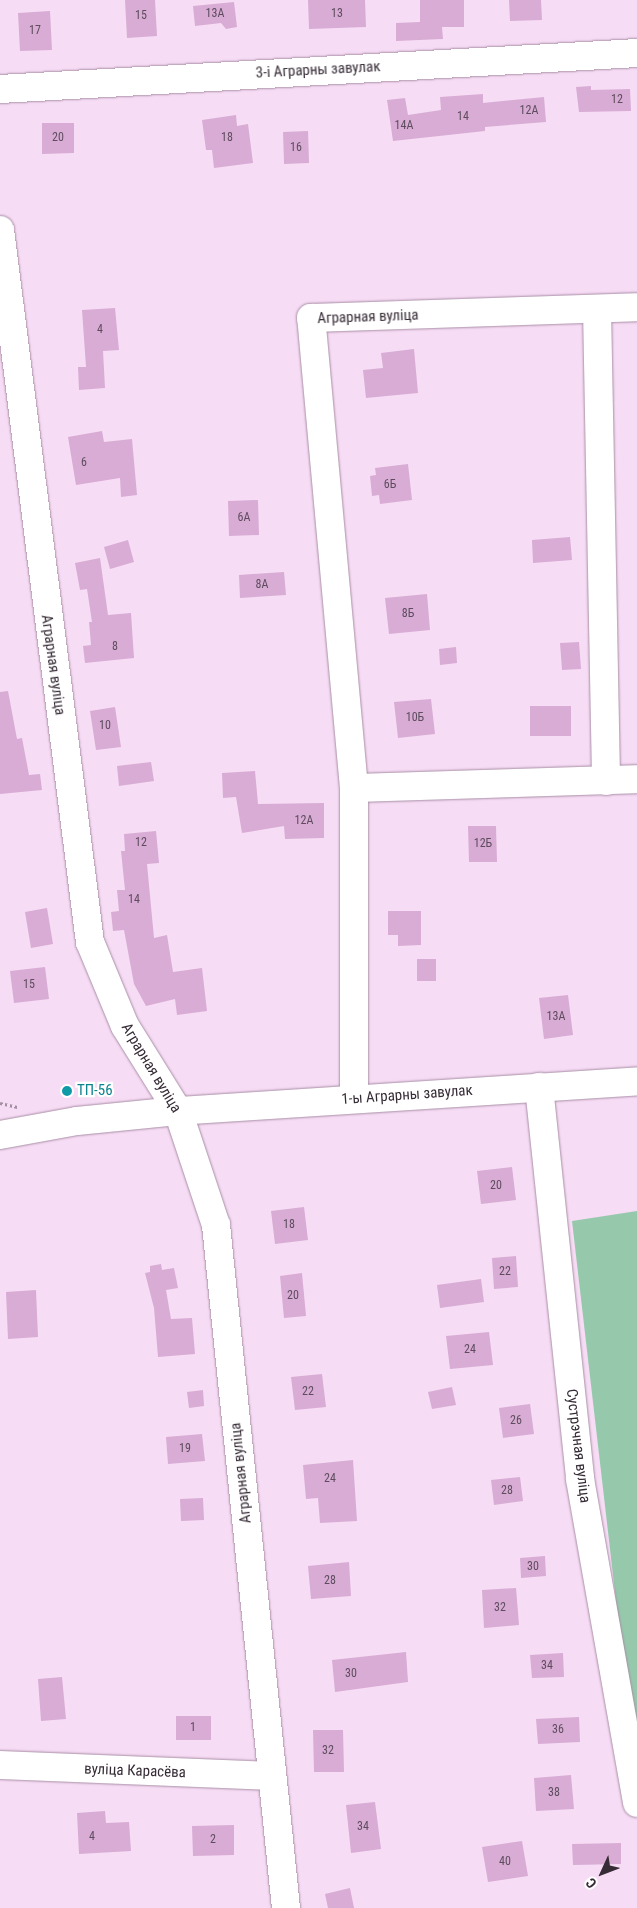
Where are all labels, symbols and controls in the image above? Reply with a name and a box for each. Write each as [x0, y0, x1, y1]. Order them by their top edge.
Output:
house number: 13А [206, 7, 224, 21]
house number: 13 [331, 7, 343, 21]
house number: 15 [135, 9, 147, 23]
house number: 17 [29, 24, 41, 38]
street label: 3-і Аграрны завулак [255, 58, 381, 82]
house number: 12 [611, 93, 623, 107]
house number: 12А [520, 104, 538, 118]
house number: 14 [457, 110, 469, 124]
house number: 14А [395, 119, 413, 133]
house number: 20 [52, 131, 64, 145]
house number: 18 [221, 131, 233, 145]
house number: 16 [290, 141, 302, 155]
street label: Аграрная вуліца [317, 306, 419, 328]
house number: 4 [97, 323, 103, 337]
house number: 6 [81, 456, 87, 470]
house number: 6Б [384, 478, 396, 492]
house number: 6А [238, 511, 250, 525]
house number: 8А [256, 578, 268, 592]
house number: 8Б [402, 607, 414, 621]
street label: Аграрная вуліца [37, 614, 69, 716]
house number: 8 [112, 640, 118, 654]
house number: 10Б [406, 711, 424, 725]
house number: 10 [99, 719, 111, 733]
house number: 12А [295, 814, 313, 828]
house number: 12 [135, 836, 147, 850]
house number: 12Б [474, 837, 492, 851]
house number: 14 [128, 893, 140, 907]
house number: 15 [23, 978, 35, 992]
house number: 13А [547, 1010, 565, 1024]
street label: Аграрная вуліца [117, 1020, 185, 1116]
street label: 1-ы Аграрны завулак [341, 1081, 473, 1109]
place label: ТП-56 [77, 1082, 113, 1100]
marker: ТП-56 [61, 1085, 73, 1097]
house number: 20 [490, 1179, 502, 1193]
house number: 18 [283, 1218, 295, 1232]
house number: 22 [499, 1265, 511, 1279]
house number: 20 [287, 1289, 299, 1303]
house number: 24 [464, 1343, 476, 1357]
house number: 22 [302, 1385, 314, 1399]
street label: Сустрэчная вуліца [562, 1388, 594, 1504]
house number: 26 [510, 1414, 522, 1428]
street label: Аграрная вуліца [227, 1422, 255, 1524]
house number: 19 [179, 1442, 191, 1456]
house number: 24 [324, 1472, 336, 1486]
house number: 28 [501, 1484, 513, 1498]
house number: 30 [527, 1560, 539, 1574]
house number: 28 [324, 1574, 336, 1588]
house number: 32 [494, 1601, 506, 1615]
house number: 34 [541, 1659, 553, 1673]
house number: 30 [345, 1667, 357, 1681]
house number: 1 [190, 1721, 196, 1735]
house number: 36 [552, 1723, 564, 1737]
house number: 32 [322, 1744, 334, 1758]
street label: вуліца Карасёва [84, 1760, 186, 1782]
house number: 38 [548, 1786, 560, 1800]
house number: 34 [357, 1820, 369, 1834]
house number: 4 [89, 1830, 95, 1844]
house number: 2 [210, 1833, 216, 1847]
north arrow [577, 1848, 627, 1898]
house number: 40 [499, 1855, 511, 1869]
text: С [582, 1875, 600, 1892]

